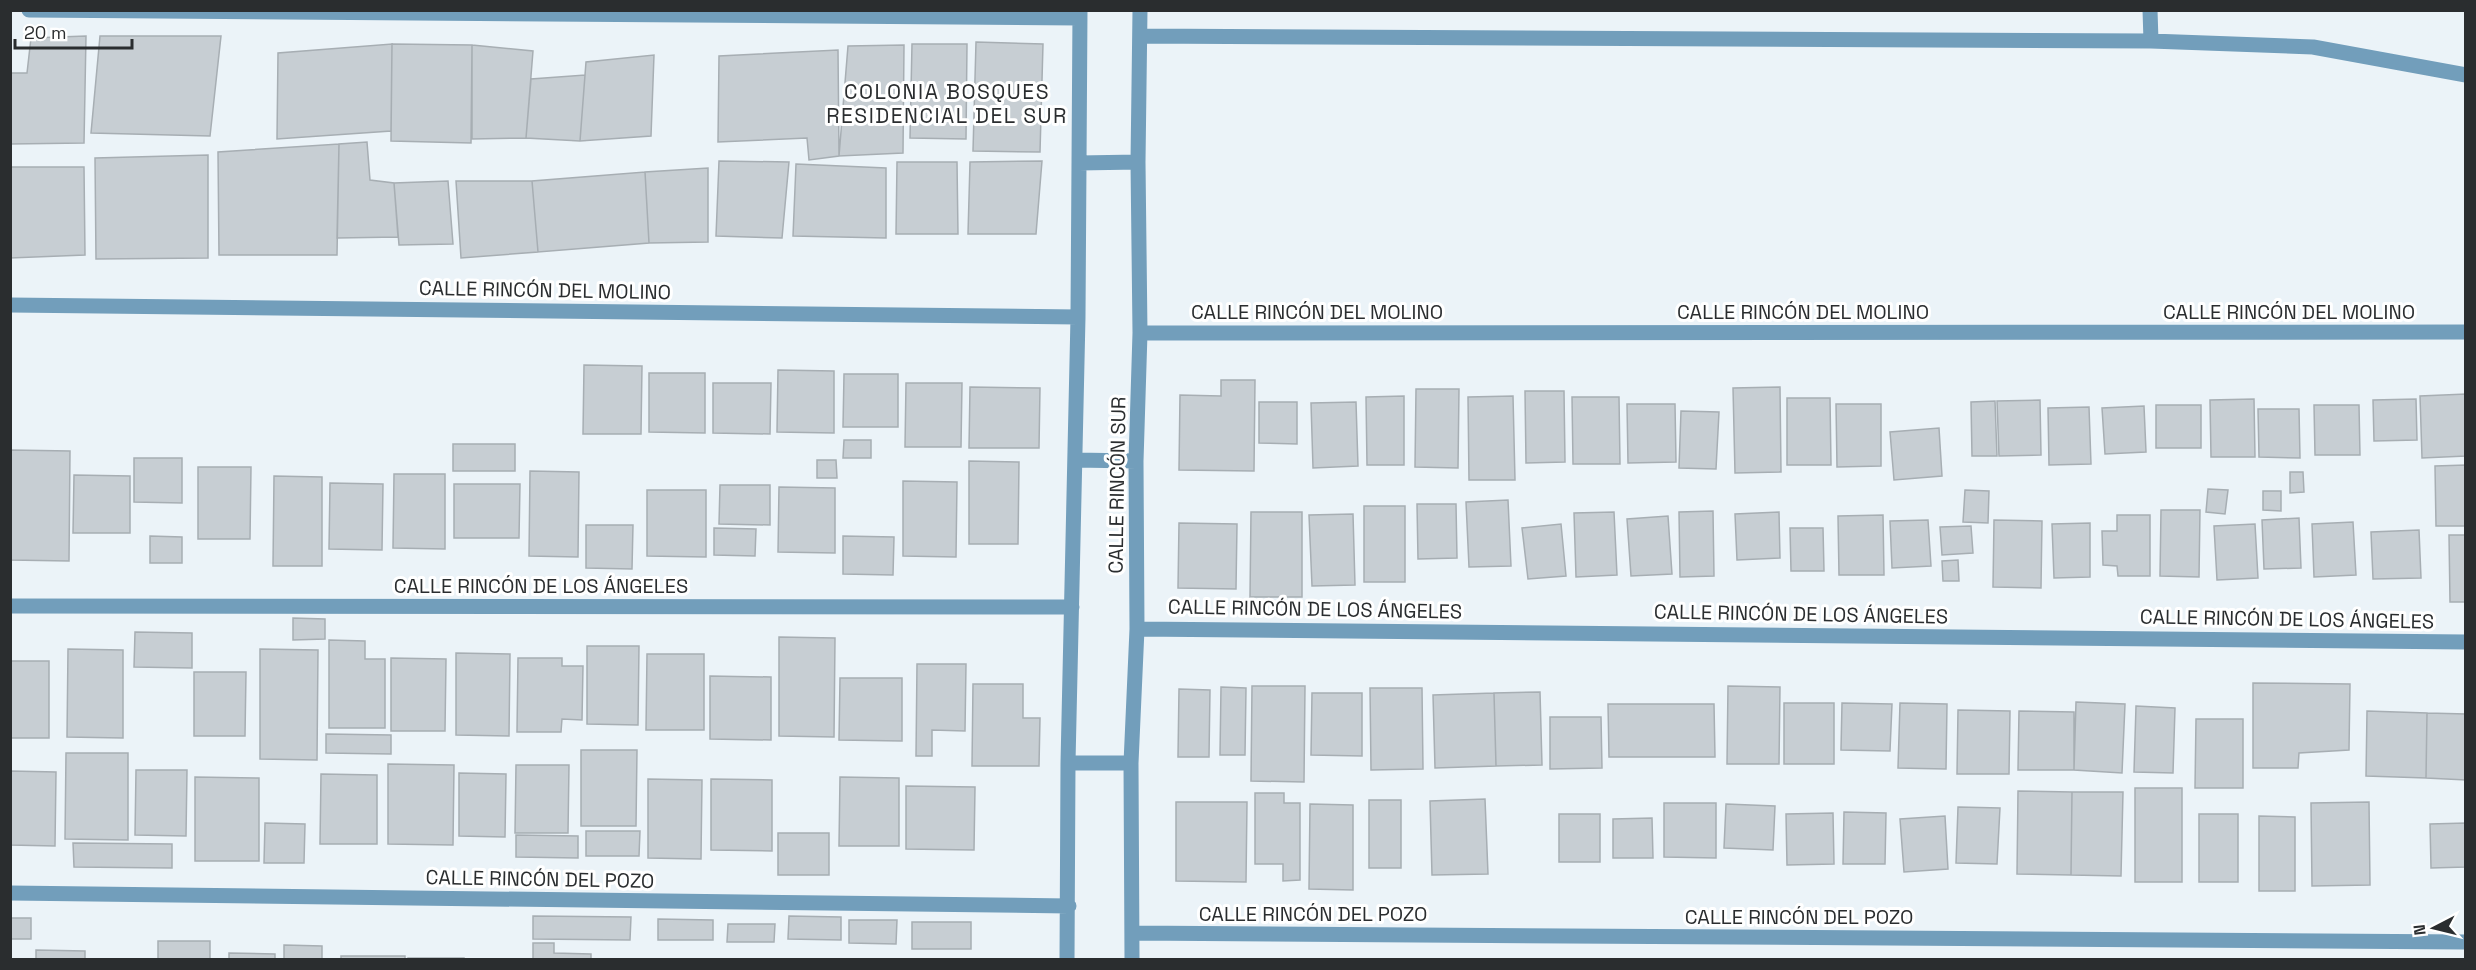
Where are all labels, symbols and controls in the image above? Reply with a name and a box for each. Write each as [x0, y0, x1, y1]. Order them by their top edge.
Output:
scale bar [15, 12, 132, 50]
text: 20 m [24, 21, 67, 44]
district label: COLONIA BOSQUES RESIDENCIAL DEL SUR [826, 78, 1068, 129]
street label: CALLE RINCÓN DEL MOLINO [419, 275, 671, 305]
street label: CALLE RINCÓN DEL MOLINO [1191, 299, 1443, 325]
street label: CALLE RINCÓN DEL MOLINO [1677, 299, 1929, 325]
street label: CALLE RINCÓN DEL MOLINO [2163, 299, 2415, 325]
street label: CALLE RINCÓN SUR [1102, 396, 1132, 574]
street label: CALLE RINCÓN DE LOS ÁNGELES [394, 573, 688, 599]
street label: CALLE RINCÓN DE LOS ÁNGELES [1168, 593, 1462, 625]
street label: CALLE RINCÓN DE LOS ÁNGELES [1654, 598, 1948, 630]
street label: CALLE RINCÓN DE LOS ÁNGELES [2140, 603, 2434, 635]
street label: CALLE RINCÓN DEL POZO [425, 864, 655, 894]
north arrow [2404, 898, 2464, 958]
street label: CALLE RINCÓN DEL POZO [1199, 901, 1427, 927]
street label: CALLE RINCÓN DEL POZO [1685, 904, 1913, 930]
text: N [2409, 923, 2431, 936]

